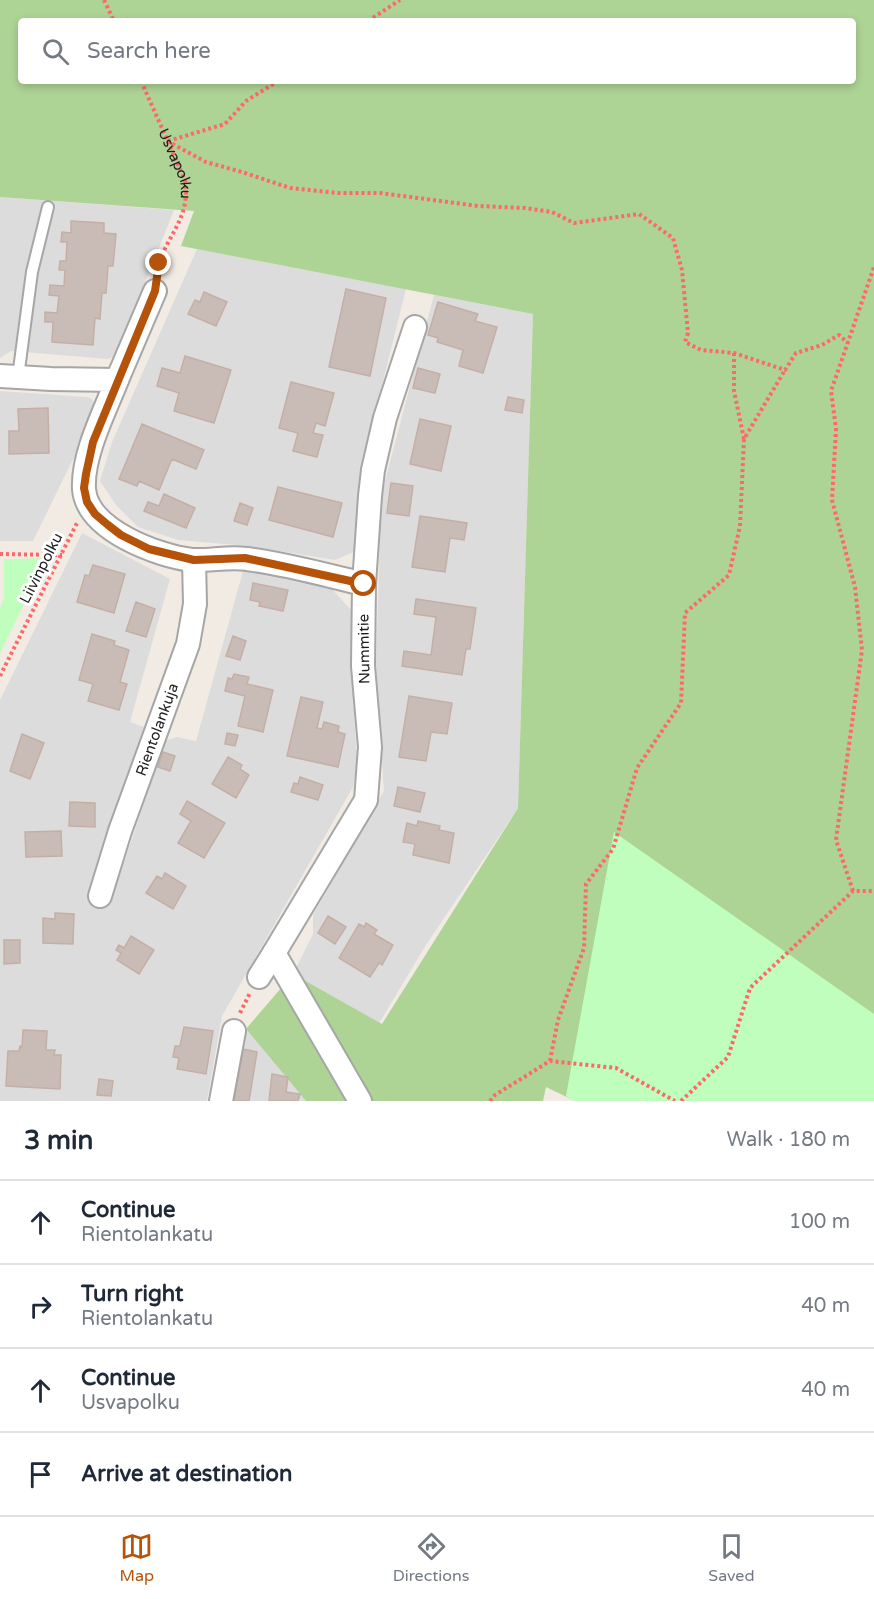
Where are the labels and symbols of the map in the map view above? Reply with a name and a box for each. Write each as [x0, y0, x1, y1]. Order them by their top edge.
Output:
street label: Usvapolku [154, 126, 195, 199]
route end [145, 249, 171, 275]
street label: Liivinpolku [16, 530, 66, 606]
route start [350, 570, 376, 596]
street label: Nummitie [354, 614, 374, 684]
street label: Rientolankuja [132, 681, 182, 778]

